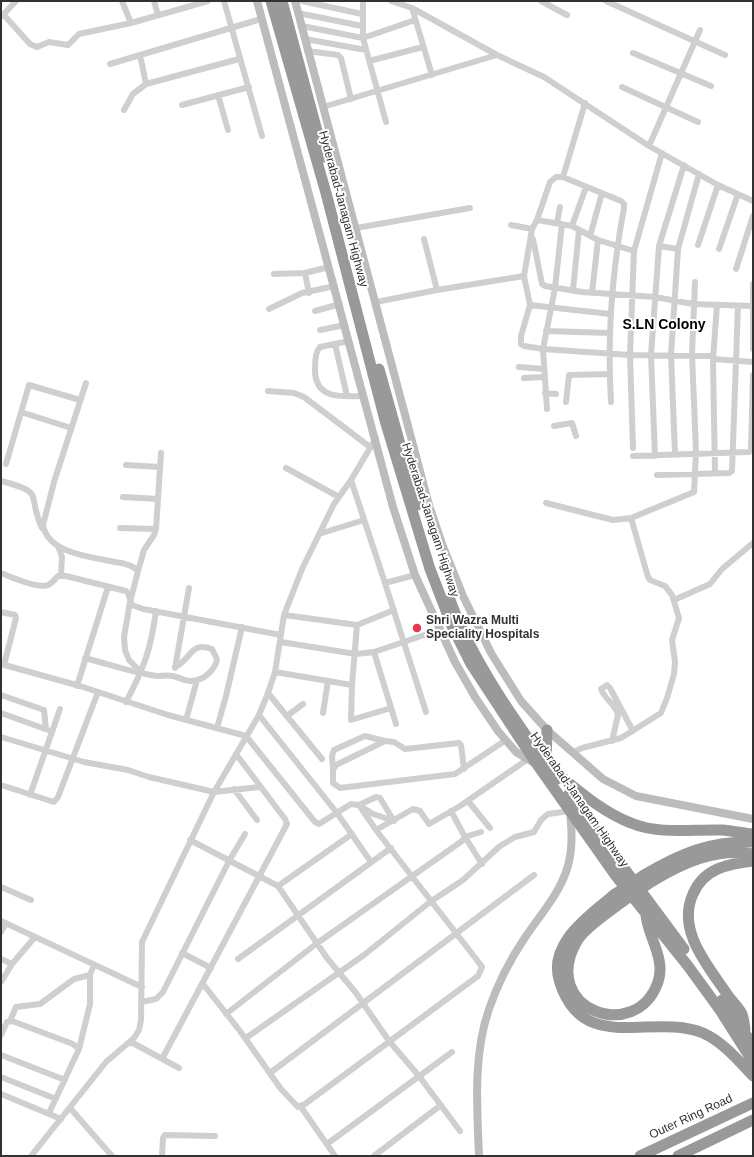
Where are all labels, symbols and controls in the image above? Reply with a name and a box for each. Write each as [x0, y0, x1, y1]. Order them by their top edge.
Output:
street label: Hyderabad-Janagam Highway [315, 129, 371, 289]
district label: S.LN Colony [622, 317, 706, 333]
street label: Hyderabad-Janagam Highway [398, 441, 462, 599]
place label: Shri Wazra Multi Speciality Hospitals [426, 614, 539, 642]
marker: Shri Wazra Multi Speciality Hospitals [411, 622, 423, 634]
street label: Hyderabad-Janagam Highway [527, 730, 631, 870]
street label: Outer Ring Road [647, 1091, 735, 1143]

